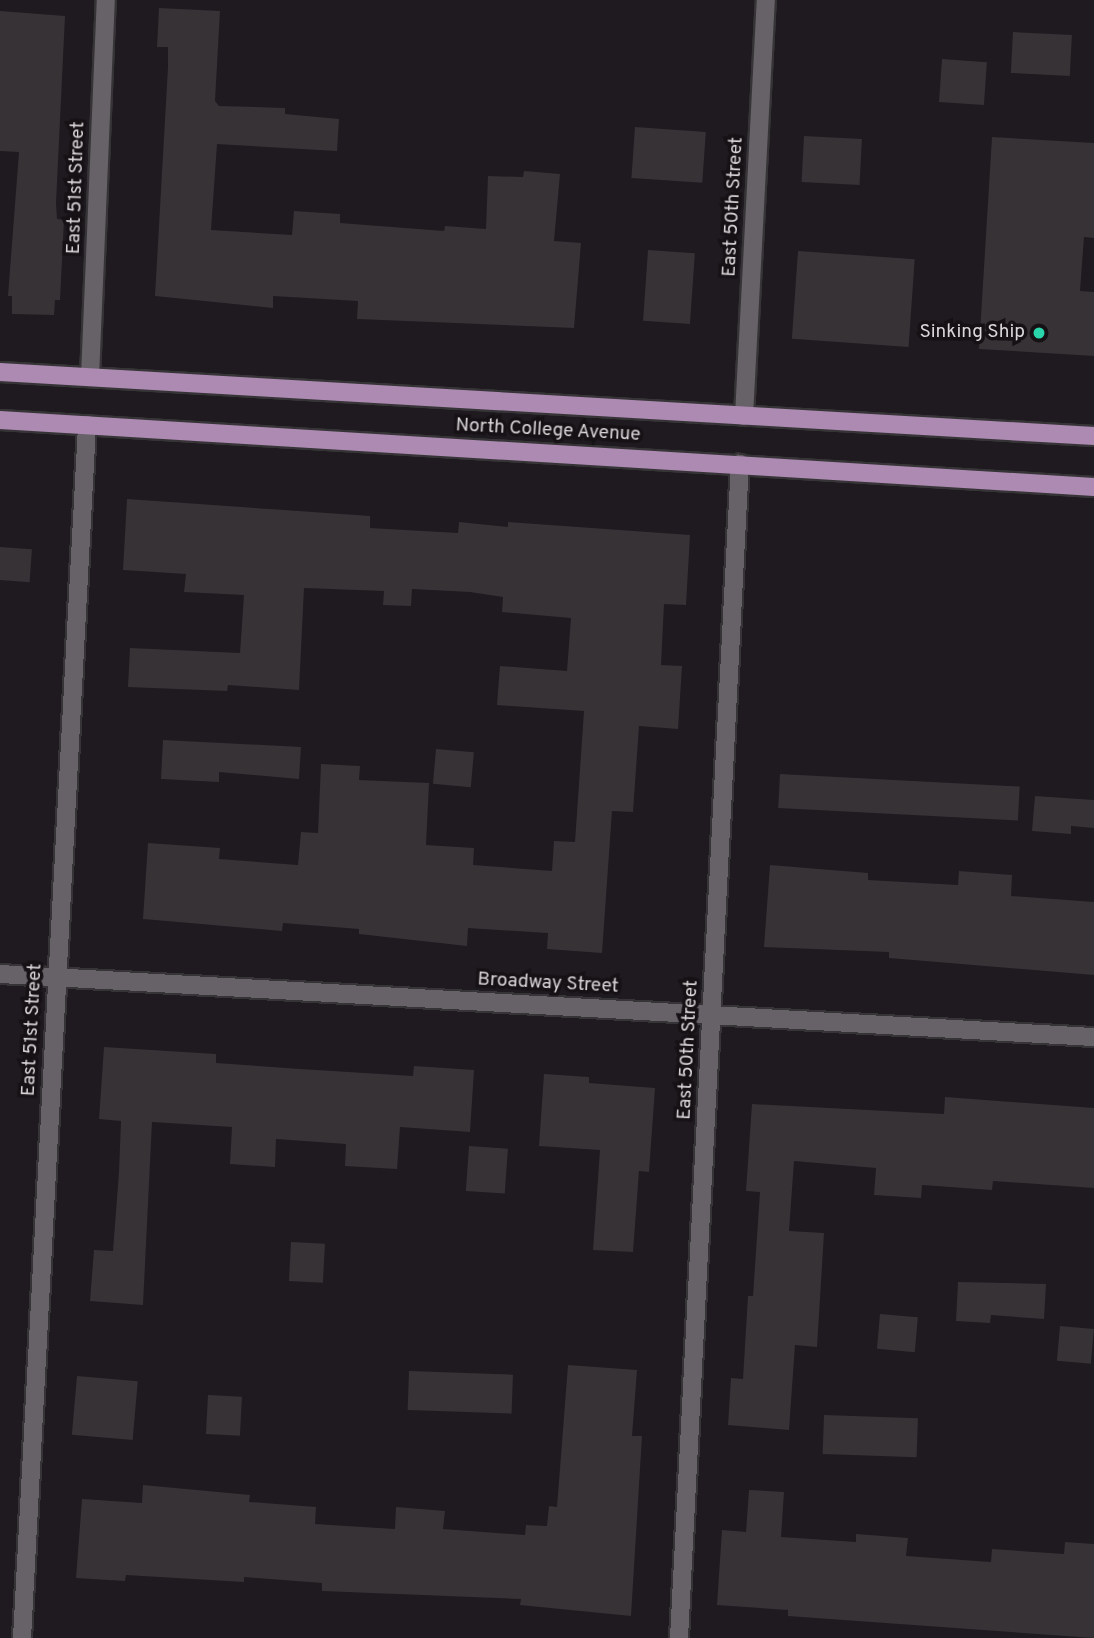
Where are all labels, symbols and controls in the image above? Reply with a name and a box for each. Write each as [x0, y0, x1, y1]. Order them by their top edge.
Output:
street label: East 51st Street [63, 121, 91, 255]
street label: East 50th Street [719, 137, 749, 277]
place label: Sinking Ship [919, 322, 1025, 344]
marker: Sinking Ship [1031, 325, 1047, 341]
street label: North College Avenue [455, 415, 641, 447]
street label: East 51st Street [18, 963, 48, 1097]
street label: Broadway Street [477, 969, 619, 999]
street label: East 50th Street [674, 980, 704, 1120]

